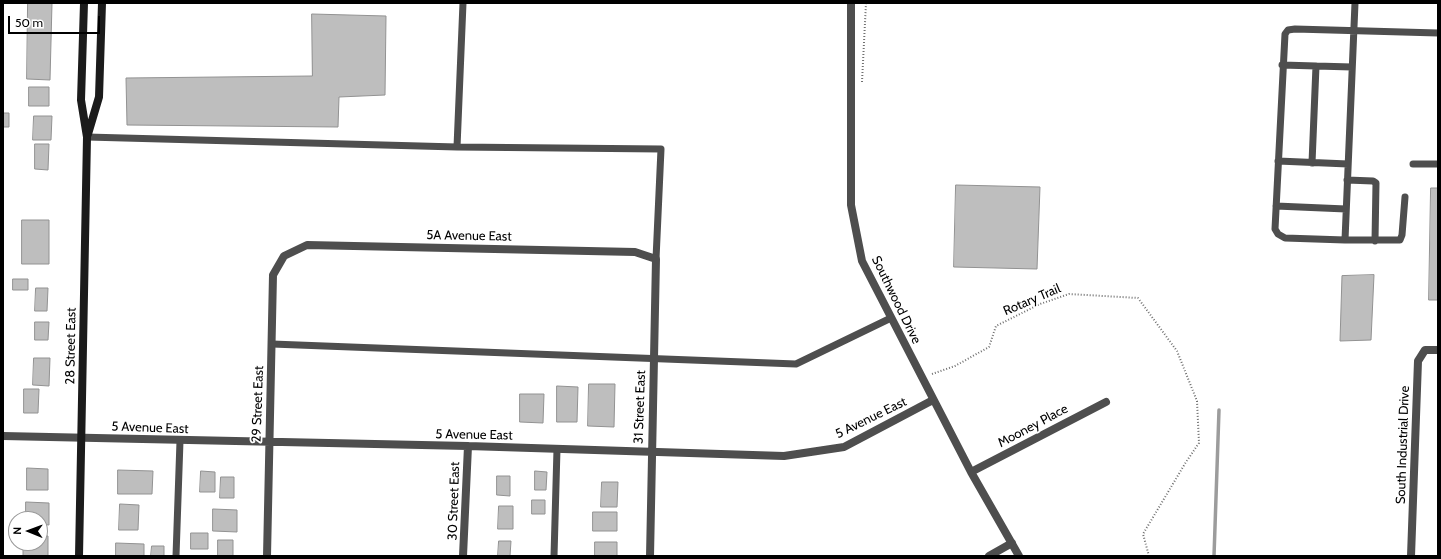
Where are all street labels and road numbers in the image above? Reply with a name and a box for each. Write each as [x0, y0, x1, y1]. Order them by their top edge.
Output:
street label: 5A Avenue East [426, 227, 512, 245]
street label: Southwood Drive [868, 254, 924, 346]
street label: Rotary Trail [1001, 281, 1063, 319]
street label: 28 Street East [63, 307, 79, 385]
street label: 29 Street East [249, 365, 267, 443]
street label: 31 Street East [631, 370, 649, 444]
street label: South Industrial Drive [1393, 386, 1413, 504]
street label: 5 Avenue East [833, 394, 909, 442]
street label: Mooney Place [995, 401, 1071, 451]
street label: 5 Avenue East [111, 419, 189, 437]
street label: 5 Avenue East [435, 427, 513, 443]
street label: 30 Street East [445, 461, 463, 541]

